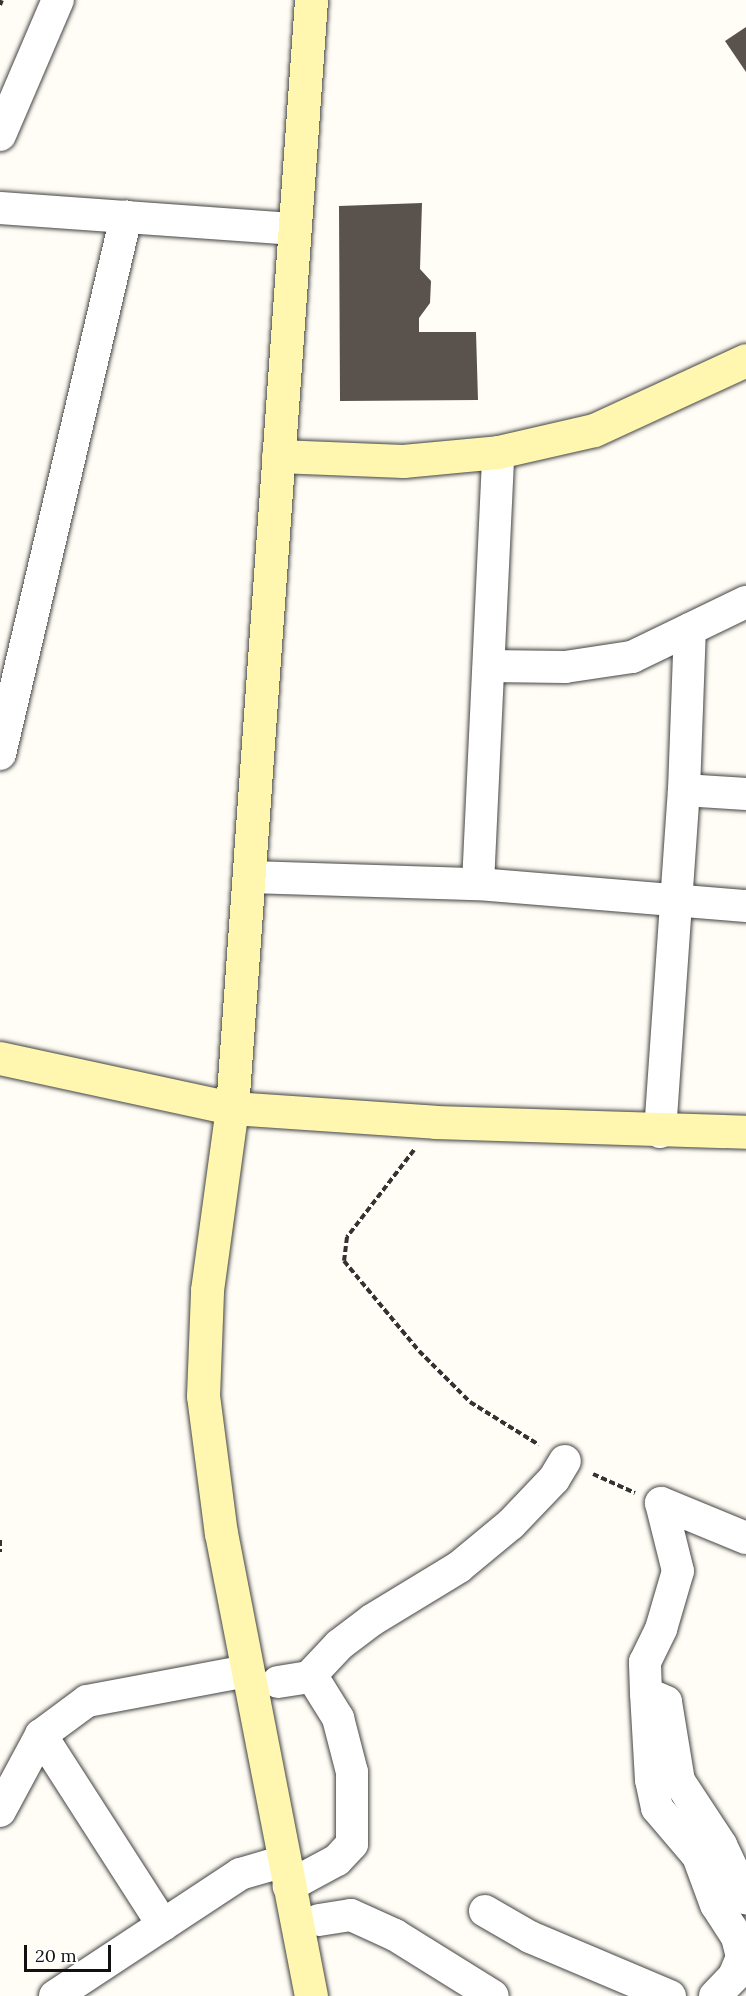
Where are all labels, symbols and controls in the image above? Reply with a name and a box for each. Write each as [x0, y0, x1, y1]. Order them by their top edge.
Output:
scale bar [27, 1933, 114, 1971]
text: 20 m [35, 1944, 77, 1967]

